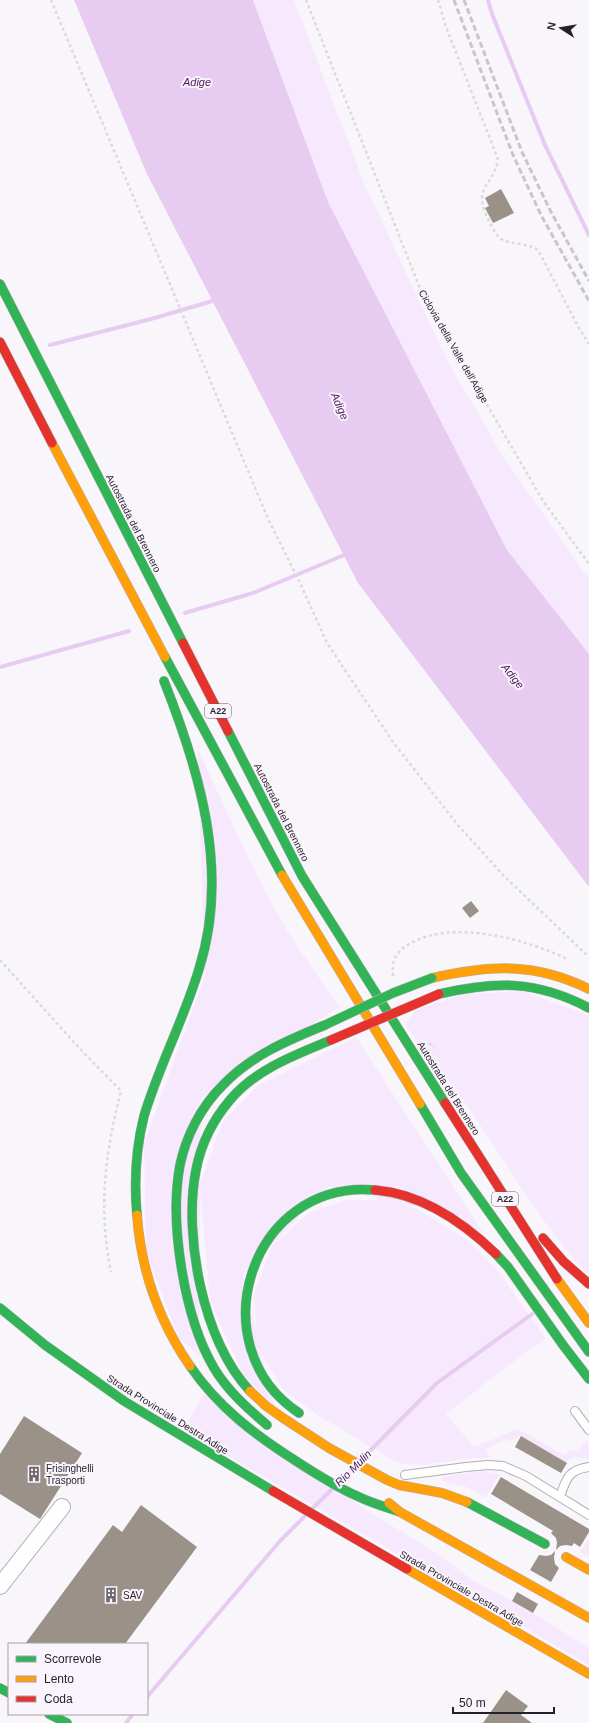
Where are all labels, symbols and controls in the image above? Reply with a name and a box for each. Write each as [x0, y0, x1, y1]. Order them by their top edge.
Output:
north arrow [541, 8, 581, 48]
text: N [545, 21, 558, 31]
water label: Adige [182, 76, 211, 88]
street label: Ciclovia della Valle dell'Adige [417, 288, 491, 405]
water label: Adige [328, 390, 351, 421]
street label: Autostrada del Brennero [104, 472, 163, 574]
water label: Adige [499, 661, 527, 691]
road number: A22 [205, 704, 231, 718]
street label: Autostrada del Brennero [252, 761, 311, 863]
street label: Autostrada del Brennero [415, 1039, 482, 1138]
road number: A22 [492, 1192, 518, 1206]
street label: Strada Provinciale Destra Adige [105, 1372, 231, 1457]
water label: Rio Mulin [333, 1448, 373, 1488]
place label: Frisinghelli Trasporti [46, 1463, 94, 1486]
building icon: Frisinghelli Trasporti [25, 1465, 43, 1483]
street label: Strada Provinciale Destra Adige [398, 1548, 526, 1629]
building icon: SAV [102, 1586, 120, 1604]
place label: SAV [123, 1590, 143, 1601]
legend [8, 1643, 148, 1715]
text: Scorrevole [44, 1652, 102, 1666]
text: Lento [44, 1672, 74, 1686]
scale bar [453, 1689, 554, 1715]
text: Coda [44, 1692, 73, 1706]
text: 50 m [459, 1696, 486, 1710]

